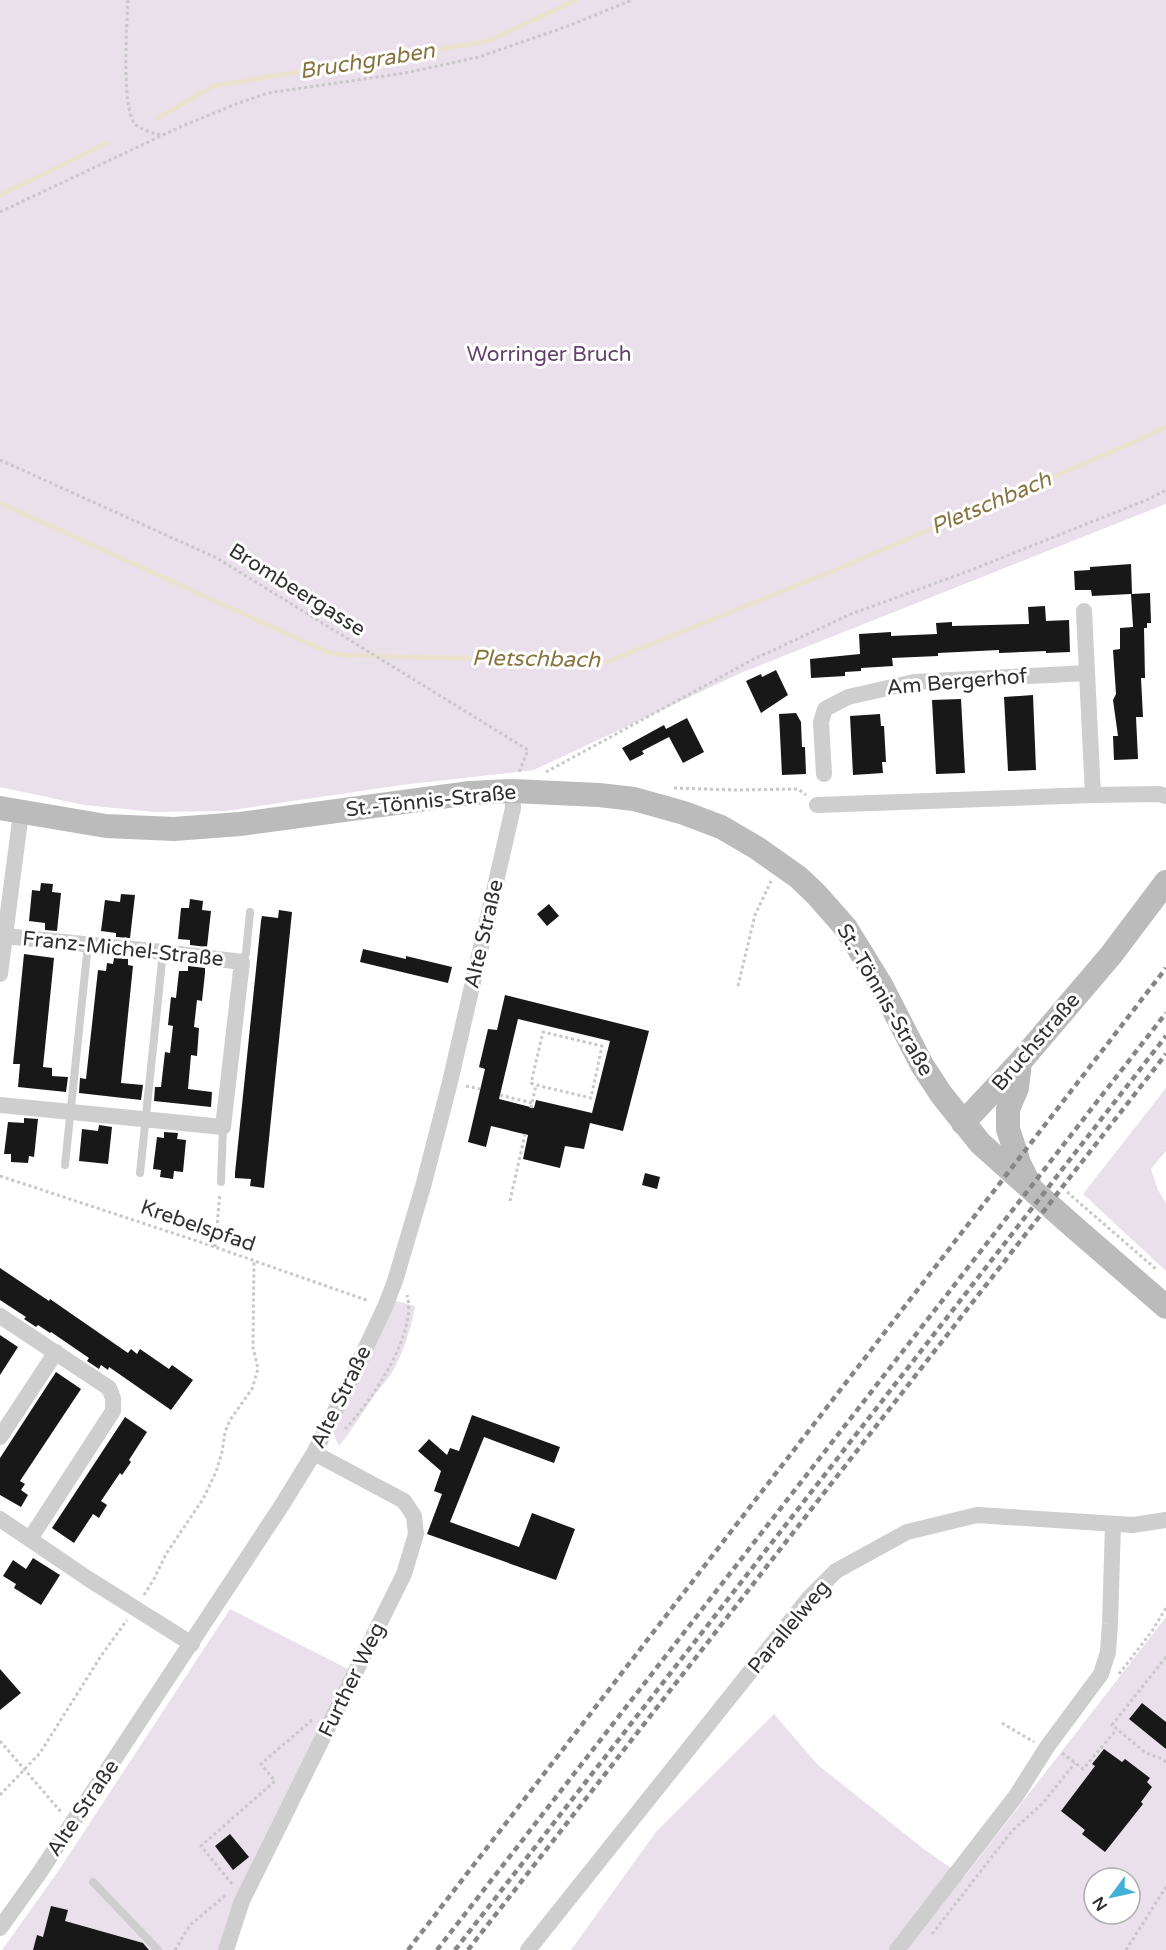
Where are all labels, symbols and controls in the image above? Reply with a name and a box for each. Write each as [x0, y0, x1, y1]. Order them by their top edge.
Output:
water label: Bruchgraben [298, 37, 437, 85]
park label: Worringer Bruch [466, 342, 632, 367]
water label: Pletschbach [927, 466, 1056, 540]
street label: Brombeergasse [224, 538, 370, 642]
water label: Pletschbach [472, 645, 601, 673]
street label: Am Bergerhof [886, 663, 1028, 701]
street label: St.-Tönnis-Straße [344, 780, 518, 822]
street label: Alte Straße [459, 877, 509, 991]
street label: St.-Tönnis-Straße [831, 920, 939, 1081]
street label: Franz-Michel-Straße [21, 926, 225, 972]
street label: Bruchstraße [987, 988, 1085, 1096]
street label: Krebelspfad [137, 1195, 259, 1257]
street label: Alte Straße [305, 1342, 377, 1452]
street label: Parallelweg [743, 1575, 835, 1679]
street label: Further Weg [313, 1619, 391, 1741]
street label: Alte Straße [42, 1755, 124, 1861]
north arrow [1082, 1866, 1142, 1926]
text: N [1088, 1893, 1112, 1914]

